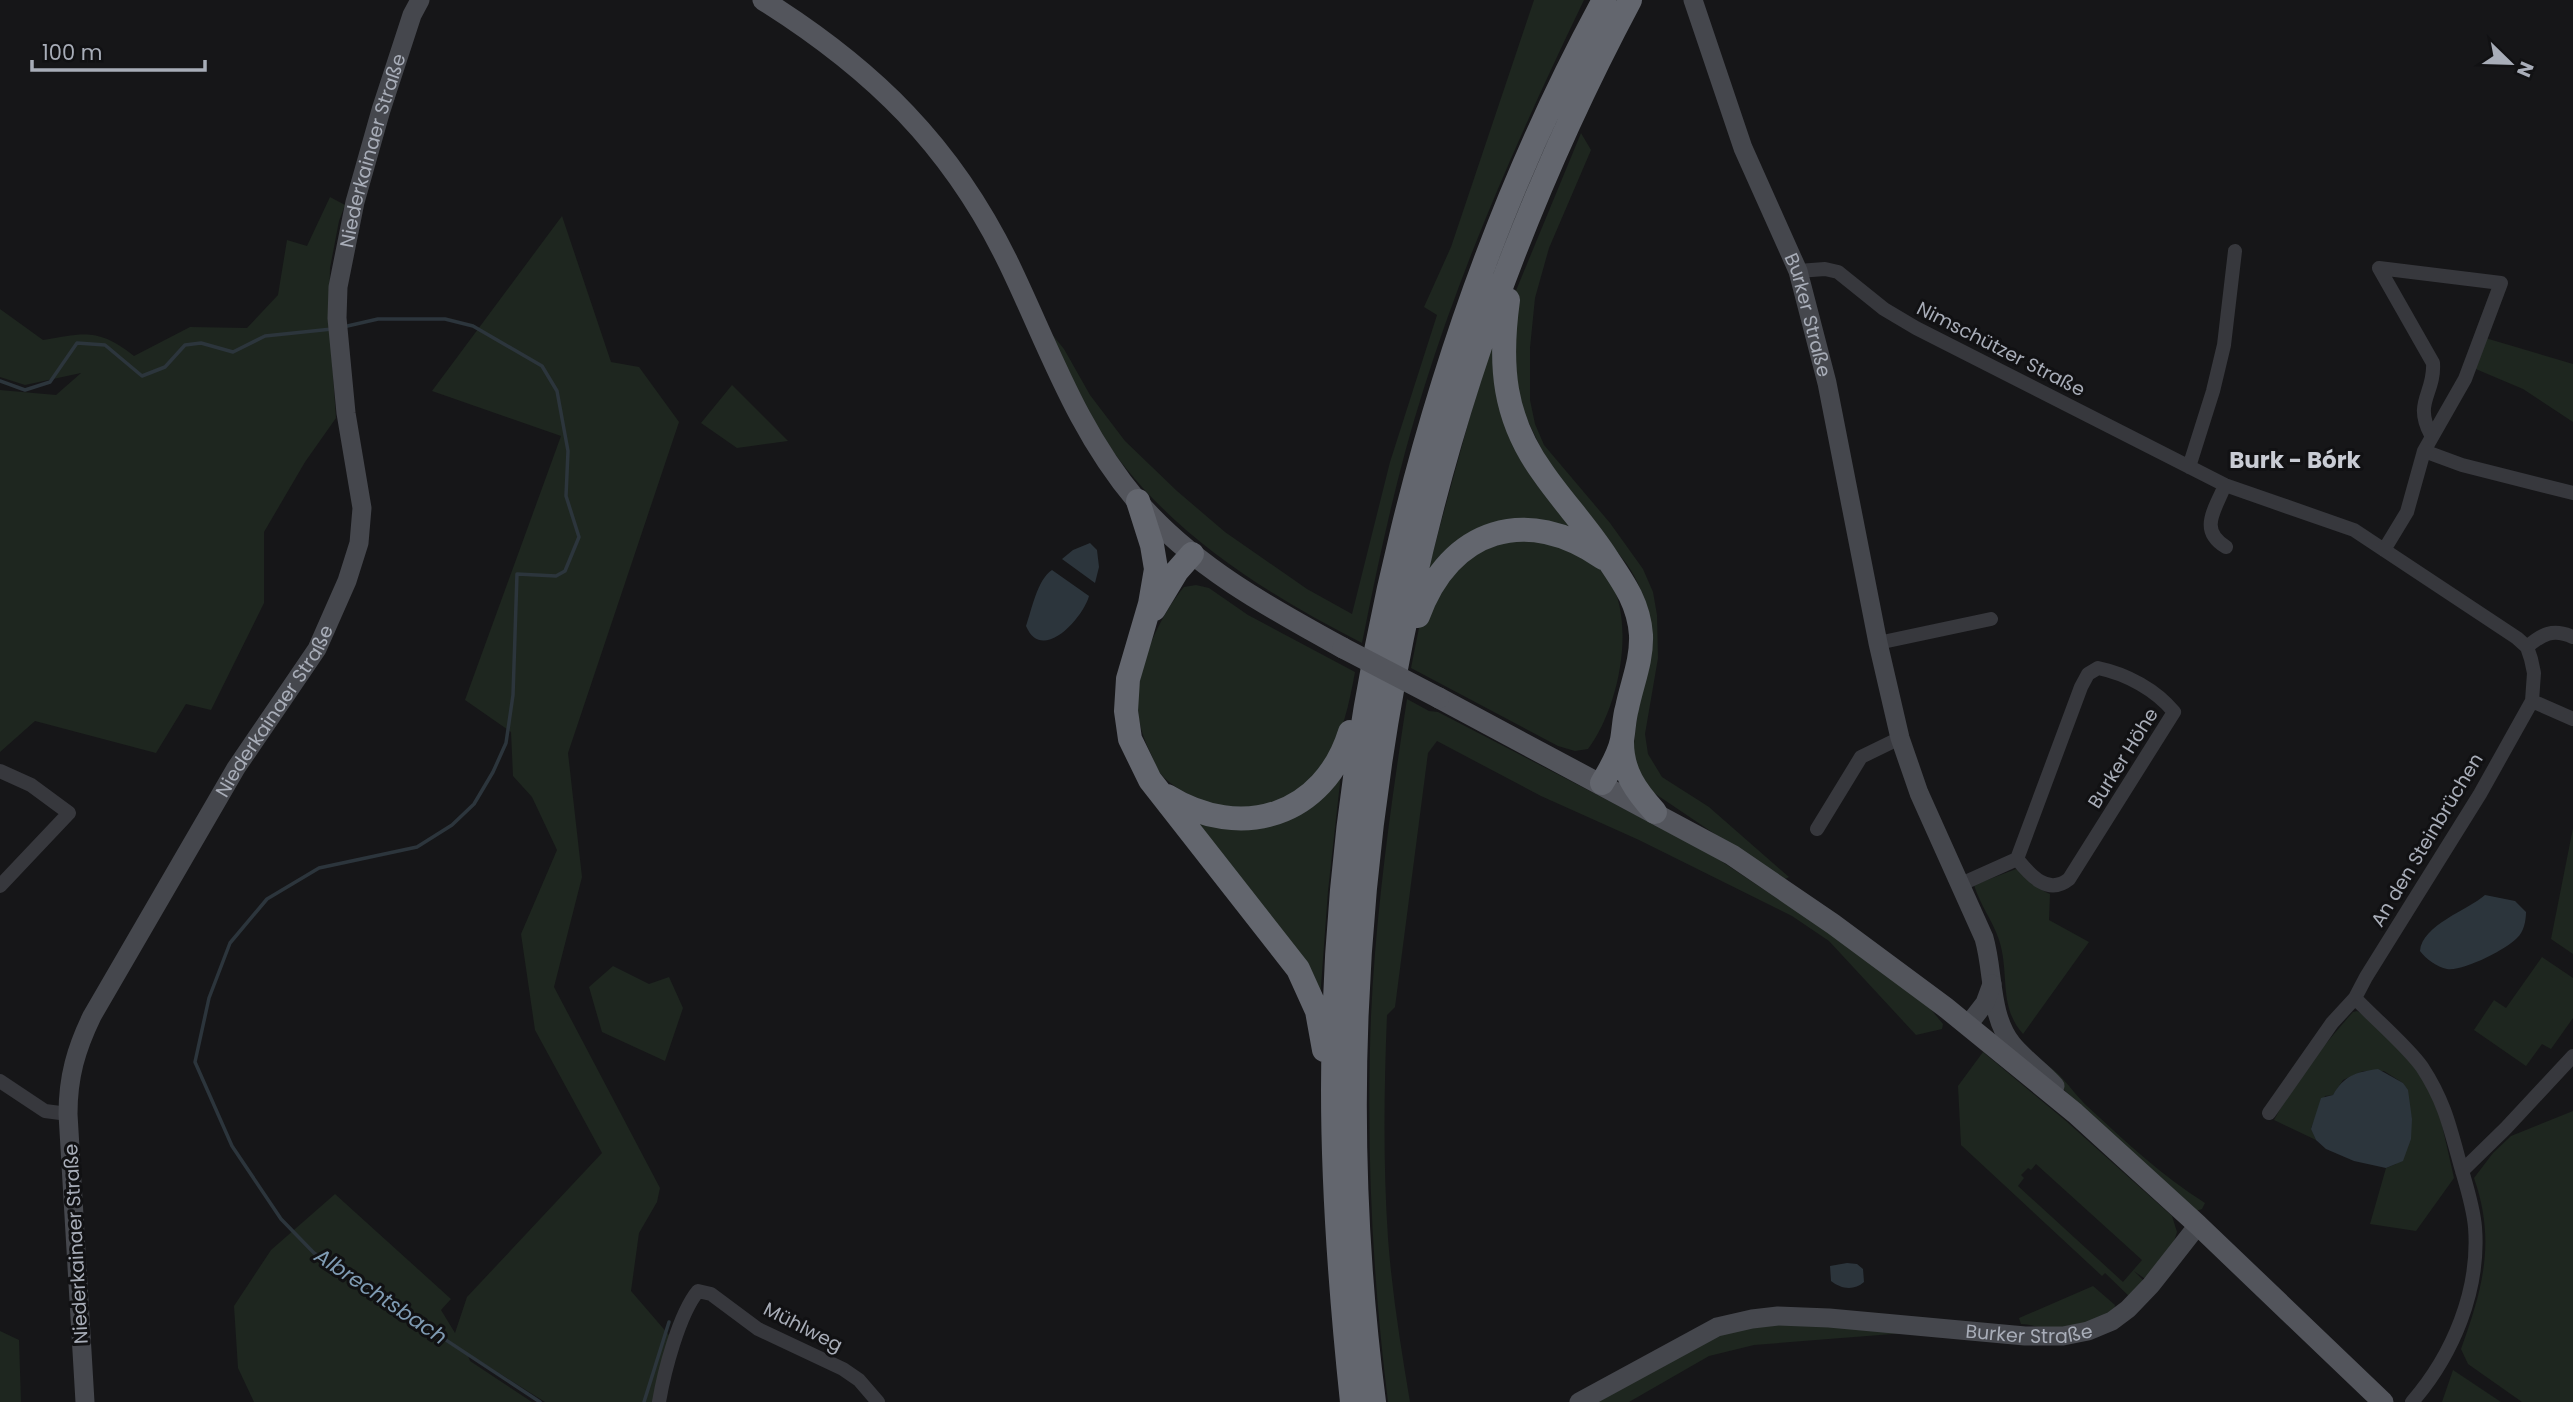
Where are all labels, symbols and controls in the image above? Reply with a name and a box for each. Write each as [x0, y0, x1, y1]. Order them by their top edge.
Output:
scale bar [32, 28, 205, 72]
north arrow [2475, 28, 2545, 98]
text: 100 m [42, 38, 102, 67]
street label: Niederkainaer Straße [333, 50, 412, 250]
text: N [2510, 58, 2540, 81]
street label: Burker Straße [1778, 248, 1838, 380]
street label: Nimschützer Straße [1912, 295, 2090, 403]
district label: Burk - Bórk [2229, 444, 2362, 476]
street label: Niederkainaer Straße [209, 620, 340, 802]
street label: Burker Höhe [2081, 703, 2165, 813]
street label: An den Steinbrüchen [2364, 748, 2490, 932]
street label: Niederkainaer Straße [57, 1143, 95, 1345]
water label: Albrechtsbach [308, 1240, 453, 1351]
street label: Mühlweg [759, 1296, 847, 1358]
street label: Burker Straße [1964, 1317, 2095, 1350]

